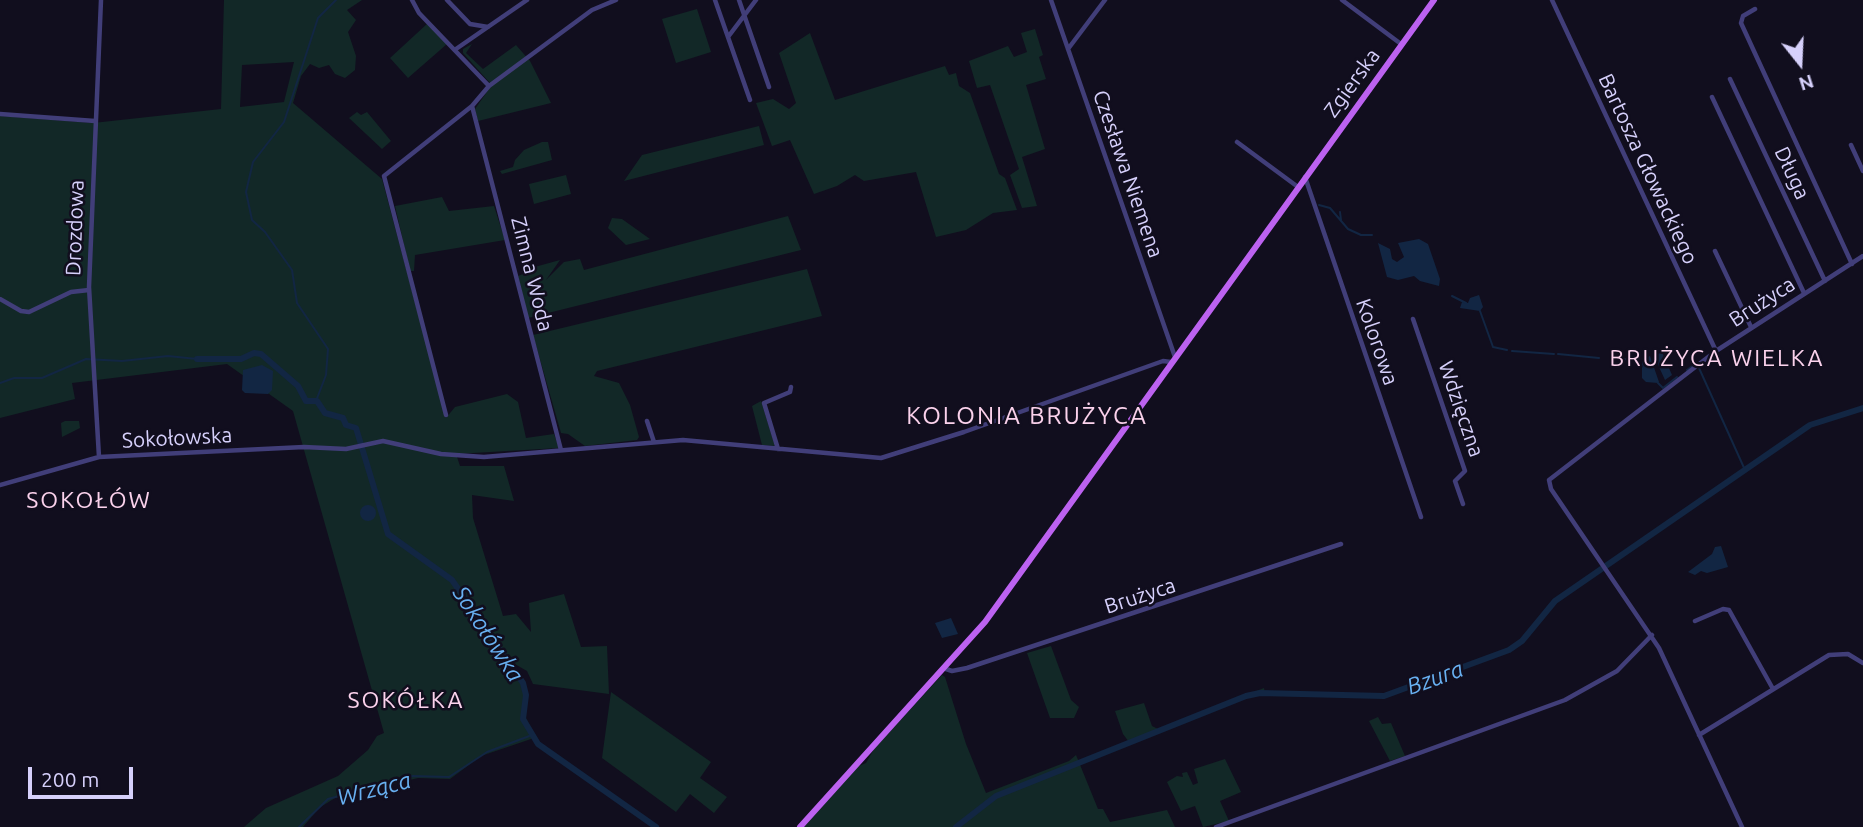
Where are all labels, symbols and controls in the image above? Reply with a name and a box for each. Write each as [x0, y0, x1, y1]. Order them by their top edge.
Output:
north arrow [1765, 28, 1835, 98]
street label: Zgierska [1319, 44, 1385, 122]
street label: Bartosza Głowackiego [1593, 70, 1703, 268]
text: N [1796, 70, 1817, 96]
street label: Czesława Niemena [1088, 87, 1168, 261]
street label: Długa [1769, 143, 1815, 203]
street label: Drozdowa [61, 180, 89, 276]
street label: Zimna Woda [506, 214, 558, 334]
street label: Brużyca [1724, 271, 1800, 333]
street label: Kolorowa [1350, 295, 1404, 389]
district label: BRUŻYCA WIELKA [1611, 344, 1823, 372]
street label: Wdzięczna [1433, 358, 1489, 460]
district label: KOLONIA BRUŻYCA [908, 402, 1146, 430]
street label: Sokołowska [121, 423, 233, 453]
district label: SOKOŁÓW [27, 486, 151, 514]
street label: Brużyca [1101, 573, 1179, 619]
water label: Sokołówka [447, 581, 529, 687]
water label: Bzura [1403, 655, 1467, 701]
district label: SOKÓŁKA [348, 686, 464, 714]
scale bar [32, 754, 136, 798]
text: 200 m [41, 767, 99, 791]
water label: Wrząca [334, 767, 414, 811]

